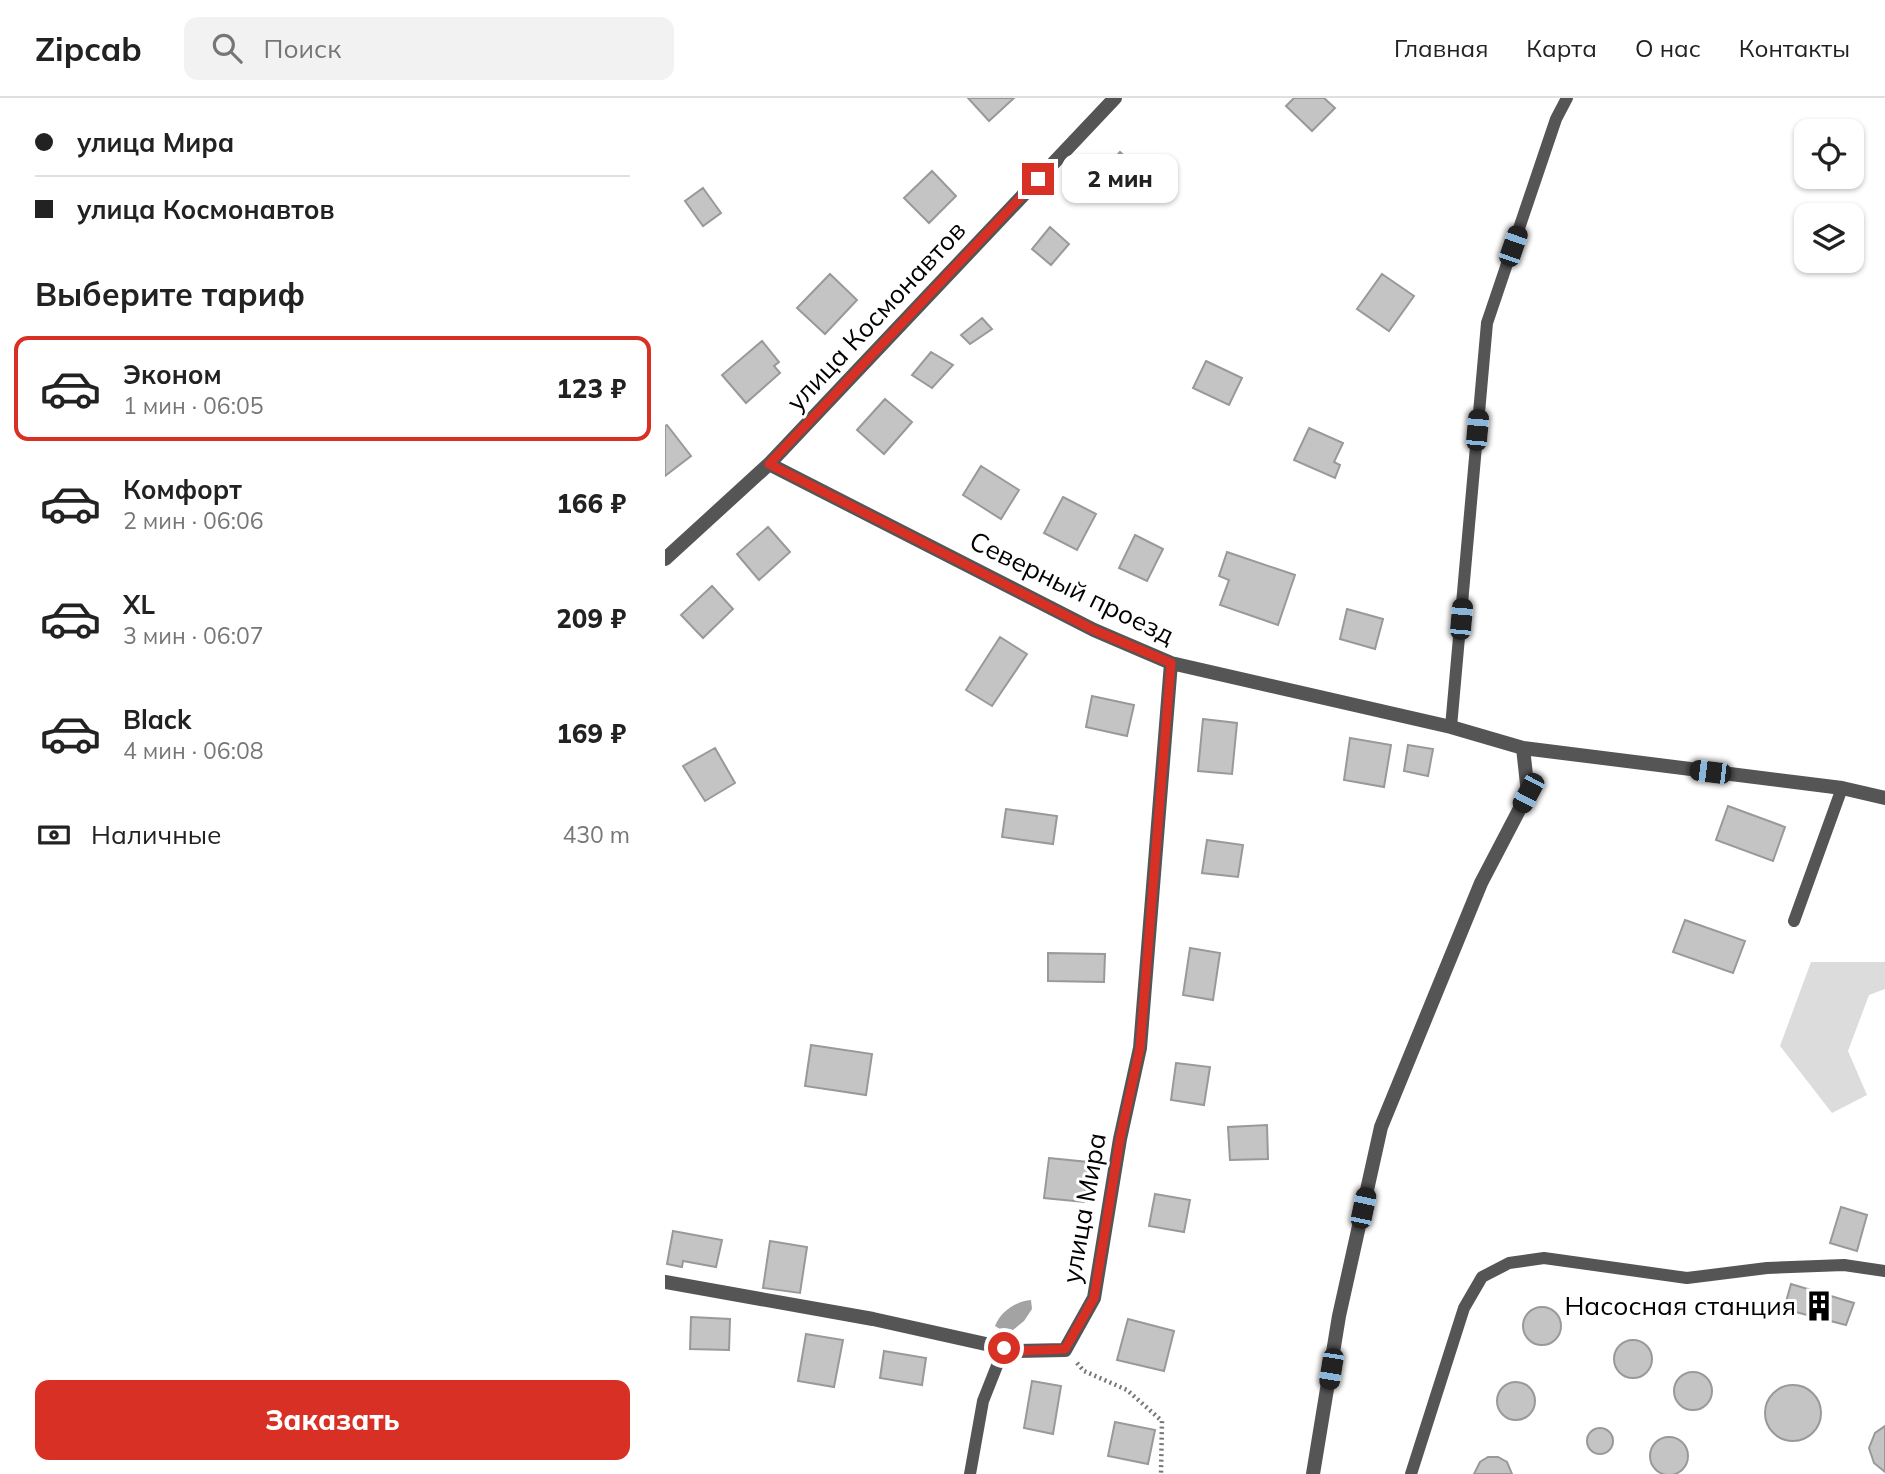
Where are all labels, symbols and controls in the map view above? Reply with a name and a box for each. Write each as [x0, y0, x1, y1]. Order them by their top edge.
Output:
search box [184, 17, 674, 80]
text: Zipcab [35, 28, 142, 69]
icon: search [208, 29, 246, 67]
text: Поиск [264, 32, 341, 65]
text: Главная [1394, 33, 1488, 63]
text: Карта [1526, 33, 1597, 63]
text: О нас [1635, 33, 1701, 63]
text: Контакты [1739, 33, 1850, 63]
map controls [1794, 119, 1864, 273]
button: locate [1794, 119, 1864, 189]
text: улица Мира [77, 126, 234, 159]
callout: 2 мин [1063, 154, 1178, 204]
route end [1022, 163, 1054, 195]
text: 2 мин [1087, 164, 1153, 193]
text: улица Космонавтов [77, 193, 335, 226]
button: layers [1794, 203, 1864, 273]
street label: улица Космонавтов [779, 214, 972, 418]
car [1497, 223, 1530, 269]
text: Выберите тариф [35, 274, 305, 314]
icon: car [39, 357, 102, 420]
text: Эконом [123, 358, 222, 391]
text: 123 ₽ [556, 372, 626, 405]
text: 1 мин · 06:05 [123, 391, 263, 420]
car [1465, 408, 1490, 452]
icon: car [39, 472, 102, 535]
text: Комфорт [123, 473, 242, 506]
text: 166 ₽ [556, 487, 626, 520]
text: 2 мин · 06:06 [123, 506, 263, 535]
street label: Северный проезд [964, 524, 1180, 652]
icon: car [39, 587, 102, 650]
text: XL [123, 588, 155, 621]
car [1449, 597, 1474, 641]
text: 209 ₽ [556, 602, 626, 635]
text: 3 мин · 06:07 [123, 621, 263, 650]
icon: car [39, 702, 102, 765]
text: Black [123, 703, 191, 736]
text: 169 ₽ [556, 717, 626, 750]
text: 4 мин · 06:08 [123, 736, 263, 765]
car [1688, 759, 1733, 785]
car [1509, 770, 1548, 816]
icon: cash [35, 816, 73, 854]
text: Наличные [91, 818, 221, 851]
text: 430 m [562, 820, 630, 849]
street label: улица Мира [1054, 1130, 1113, 1286]
car [1349, 1185, 1378, 1231]
place label: Насосная станция [1564, 1289, 1796, 1322]
building icon: Насосная станция [1802, 1289, 1836, 1323]
route start [988, 1332, 1020, 1364]
car [1318, 1347, 1345, 1391]
button: Заказать [35, 1380, 630, 1460]

